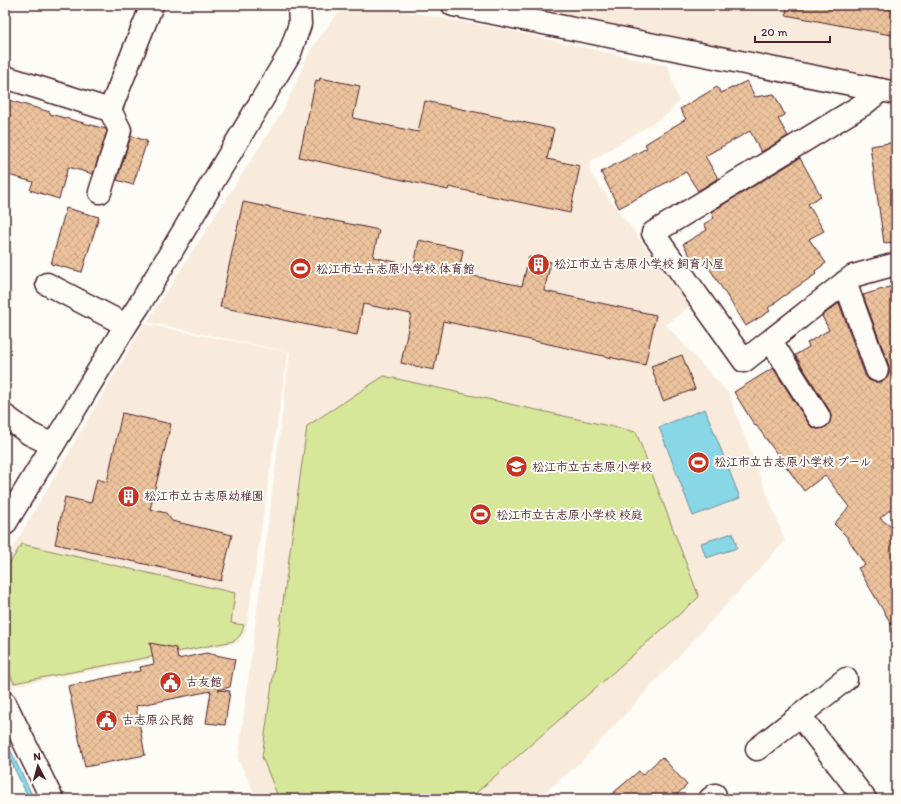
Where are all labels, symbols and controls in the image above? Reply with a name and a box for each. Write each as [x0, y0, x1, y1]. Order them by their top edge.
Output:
scale bar [755, 18, 830, 44]
text: 20 m [761, 25, 788, 39]
building icon: 松江市立古志原小学校 飼育小屋 [526, 251, 552, 277]
sports icon: 松江市立古志原小学校 体育館 [287, 256, 313, 282]
place label: 松江市立古志原小学校 飼育小屋 [554, 257, 725, 271]
place label: 松江市立古志原小学校 体育館 [316, 262, 475, 276]
sports icon: 松江市立古志原小学校 プール [686, 449, 712, 475]
school or university icon: 松江市立古志原小学校 [503, 454, 529, 480]
place label: 松江市立古志原小学校 プール [714, 455, 872, 469]
place label: 松江市立古志原小学校 [532, 460, 652, 474]
building icon: 松江市立古志原幼稚園 [115, 483, 141, 509]
place label: 松江市立古志原幼稚園 [144, 489, 264, 503]
sports icon: 松江市立古志原小学校 校庭 [468, 502, 494, 528]
place label: 松江市立古志原小学校 校庭 [496, 508, 643, 522]
public building icon: 古友館 [158, 669, 184, 695]
place label: 古友館 [186, 675, 222, 689]
public building icon: 古志原公民館 [94, 707, 120, 733]
place label: 古志原公民館 [122, 713, 194, 727]
north arrow [18, 746, 58, 786]
text: N [33, 750, 41, 763]

